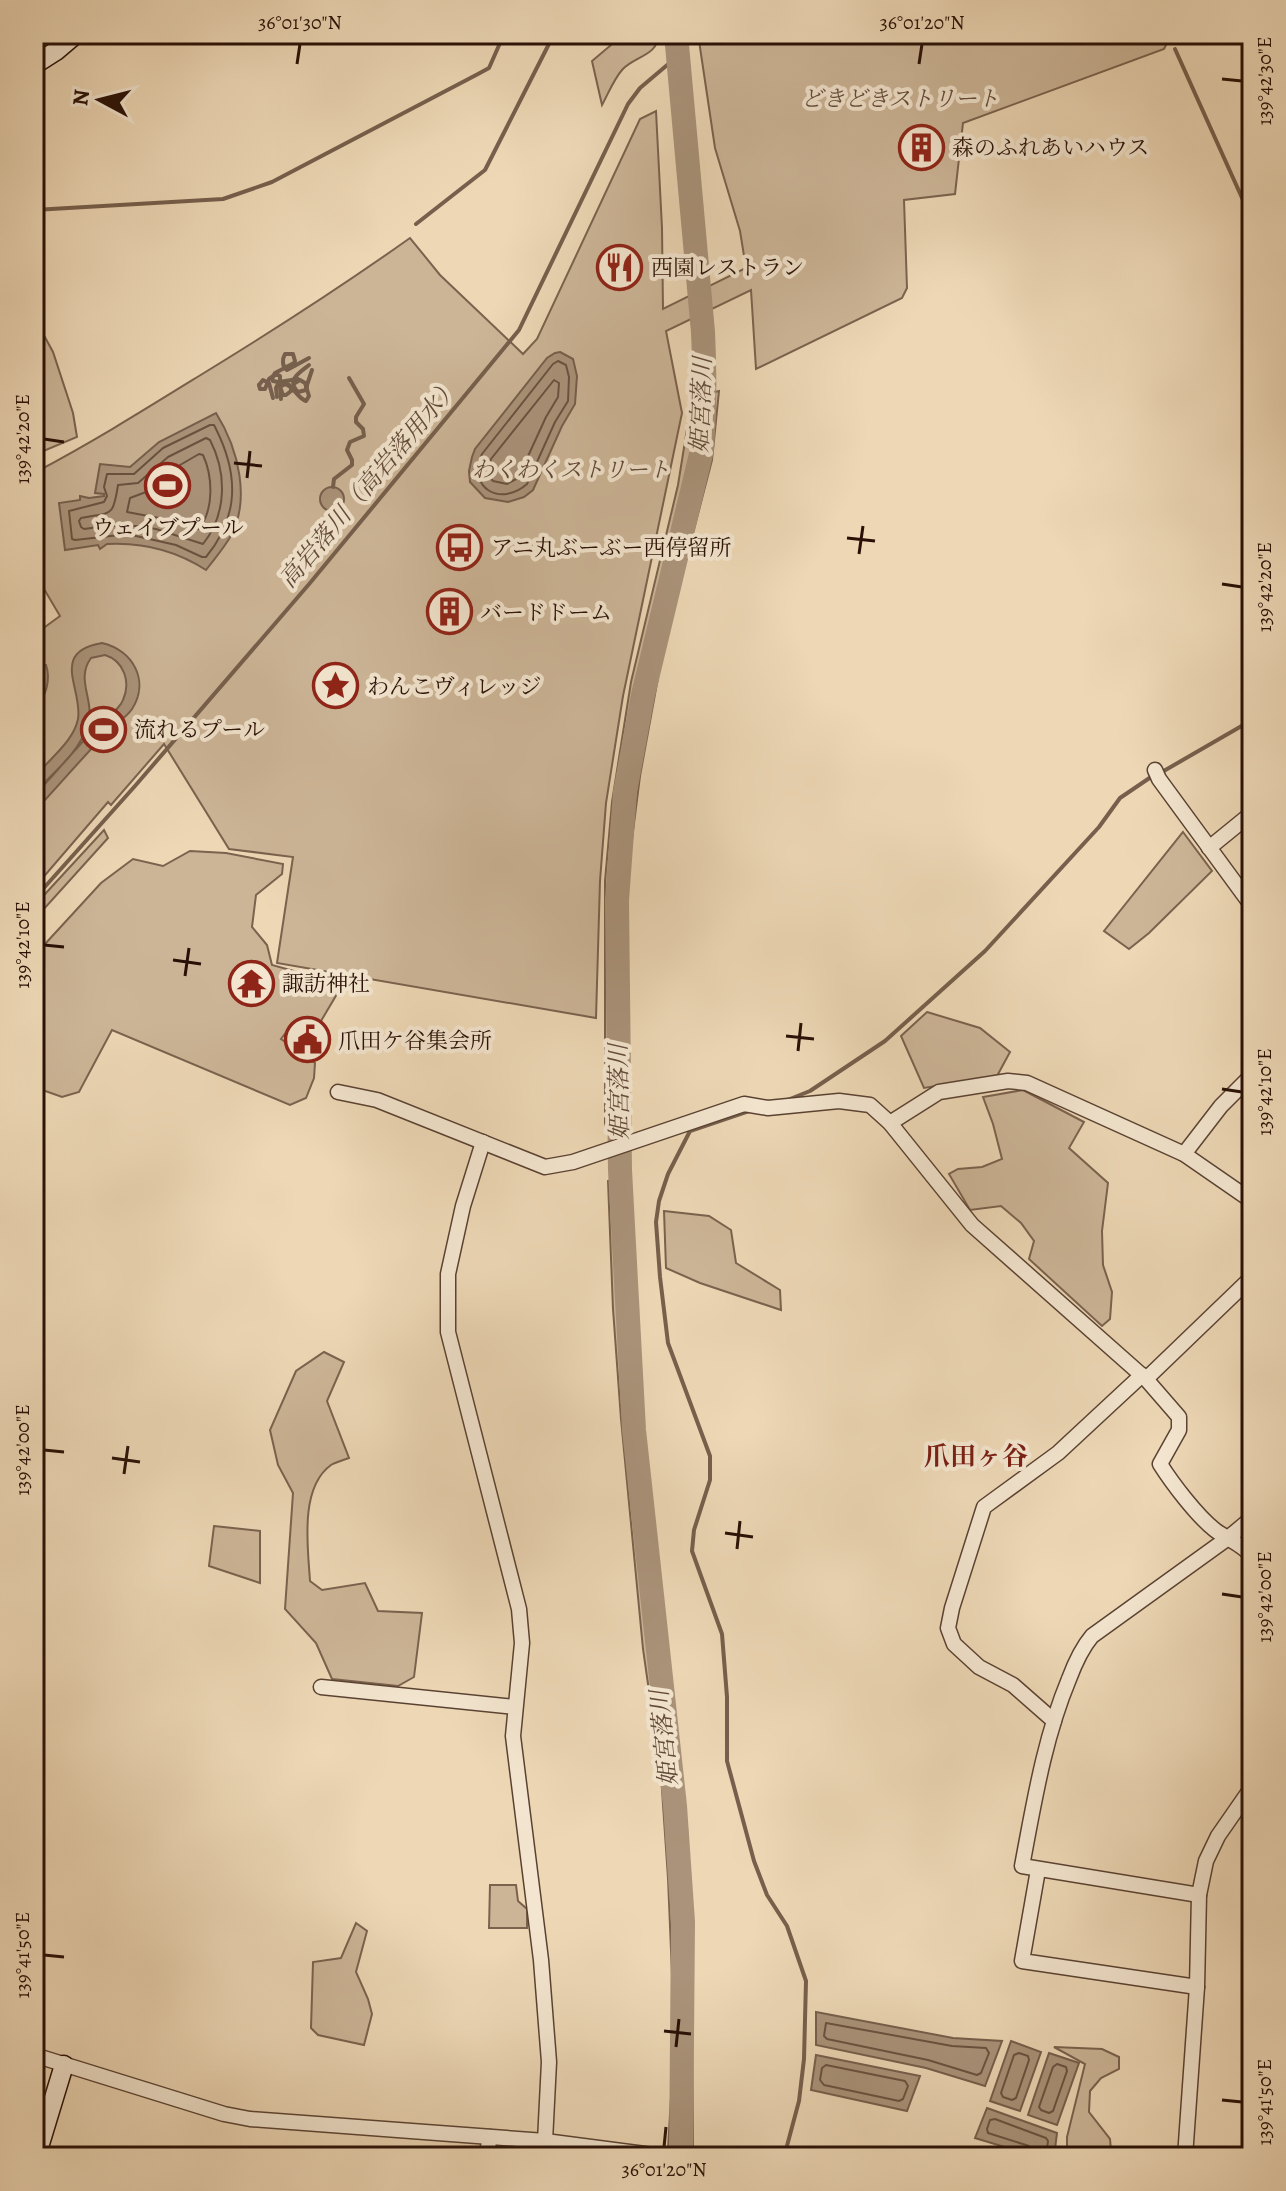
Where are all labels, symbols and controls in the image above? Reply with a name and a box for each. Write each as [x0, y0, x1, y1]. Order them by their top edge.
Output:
text: 36°01'30"N [258, 9, 342, 36]
text: 36°01'20"N [879, 9, 965, 36]
text: 139°42'30"E [1251, 36, 1278, 126]
north arrow [60, 60, 140, 140]
park label: どきどきストリート [801, 84, 999, 114]
text: N [65, 88, 97, 107]
building icon: 森のふれあいハウス [897, 123, 945, 171]
place label: 森のふれあいハウス [952, 133, 1149, 163]
restaurant icon: 西園レストラン [596, 243, 644, 291]
place label: 西園レストラン [651, 253, 804, 283]
water label: 姫宮落川 [683, 353, 719, 454]
water label: 高岩落川（高岩落用水） [272, 372, 466, 594]
text: 139°42'20"E [9, 394, 36, 484]
park label: わくわくストリート [472, 455, 670, 485]
sports icon: ウェイブプール [144, 462, 192, 510]
place label: ウェイブプール [92, 513, 244, 543]
bus stop icon: アニ丸ぶーぶー西停留所 [436, 523, 484, 571]
place label: アニ丸ぶーぶー西停留所 [491, 533, 731, 563]
text: 139°42'20"E [1251, 542, 1278, 632]
building icon: バードドーム [425, 588, 473, 636]
place label: バードドーム [480, 598, 612, 628]
place icon: わんこヴィレッジ [312, 662, 360, 710]
place label: わんこヴィレッジ [367, 672, 541, 702]
sports icon: 流れるプール [79, 705, 127, 753]
place label: 流れるプール [134, 715, 265, 745]
text: 139°42'10"E [9, 901, 36, 989]
temple icon: 諏訪神社 [227, 959, 275, 1007]
place label: 諏訪神社 [282, 969, 370, 999]
public building icon: 爪田ケ谷集会所 [283, 1016, 331, 1064]
place label: 爪田ケ谷集会所 [338, 1026, 492, 1056]
water label: 姫宮落川 [602, 1041, 636, 1140]
text: 139°42'10"E [1251, 1048, 1278, 1136]
text: 139°42'00"E [9, 1404, 36, 1496]
district label: 爪田ヶ谷 [924, 1439, 1028, 1474]
text: 139°42'00"E [1251, 1551, 1278, 1643]
water label: 姫宮落川 [643, 1686, 685, 1787]
text: 139°41'50"E [9, 1912, 36, 1998]
text: 139°41'50"E [1251, 2059, 1278, 2145]
text: 36°01'20"N [621, 2156, 707, 2183]

